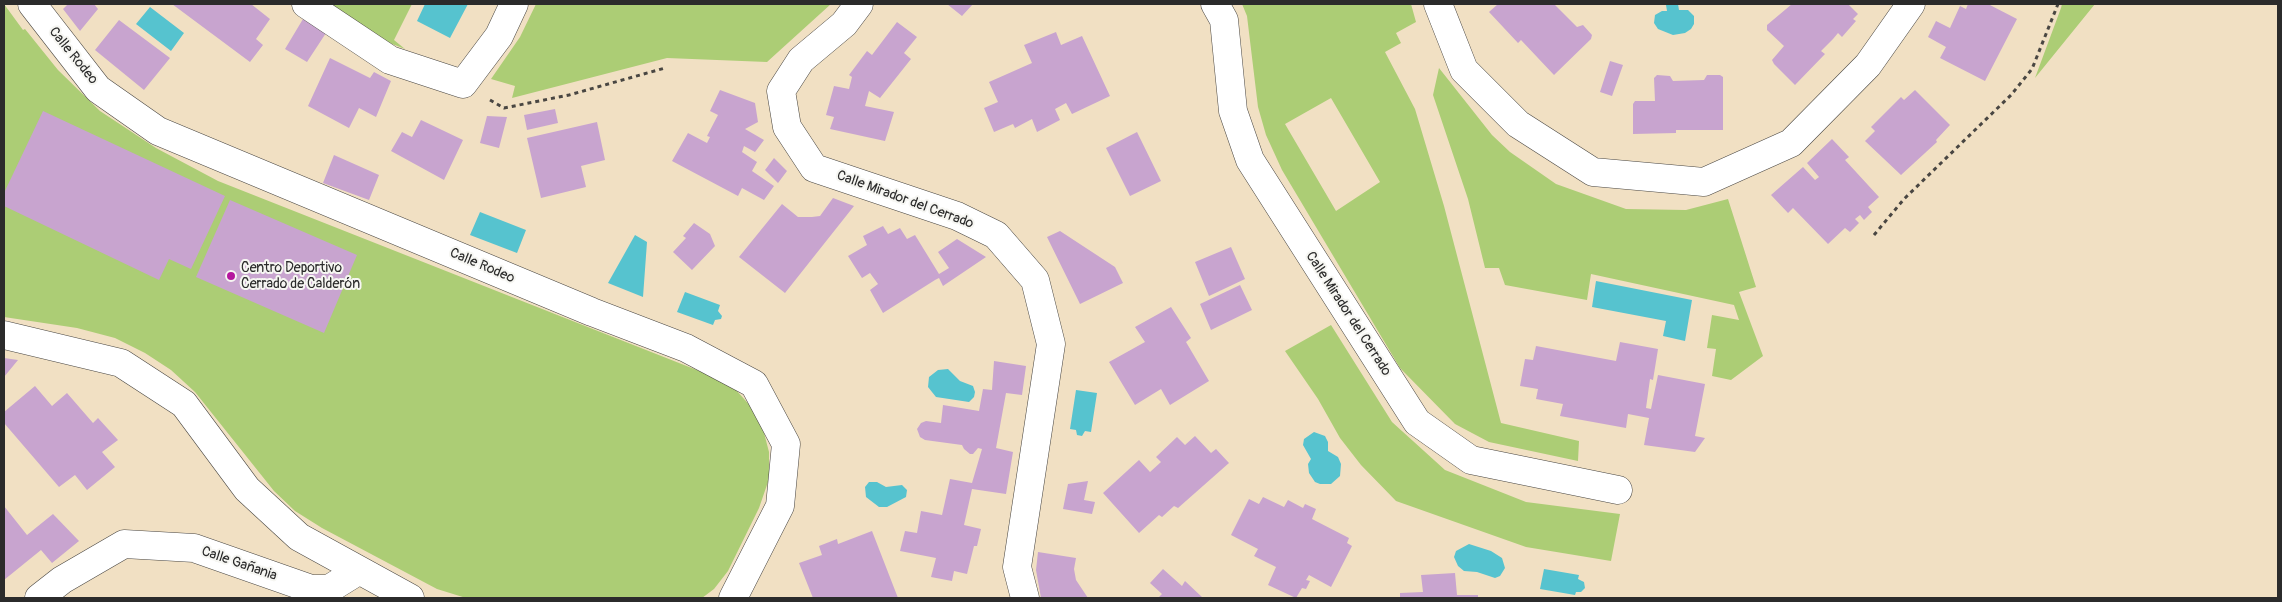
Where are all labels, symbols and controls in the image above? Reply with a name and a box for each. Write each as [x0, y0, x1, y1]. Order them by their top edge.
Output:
street label: Calle Rodeo [45, 24, 101, 88]
street label: Calle Mirador del Cerrado [834, 167, 976, 233]
street label: Calle Rodeo [447, 245, 517, 287]
street label: Calle Mirador del Cerrado [1302, 249, 1394, 379]
place label: Centro Deportivo Cerrado de Calderón [241, 260, 360, 292]
marker: Centro Deportivo Cerrado de Calderón [225, 270, 237, 282]
street label: Calle Gañania [199, 543, 279, 585]

